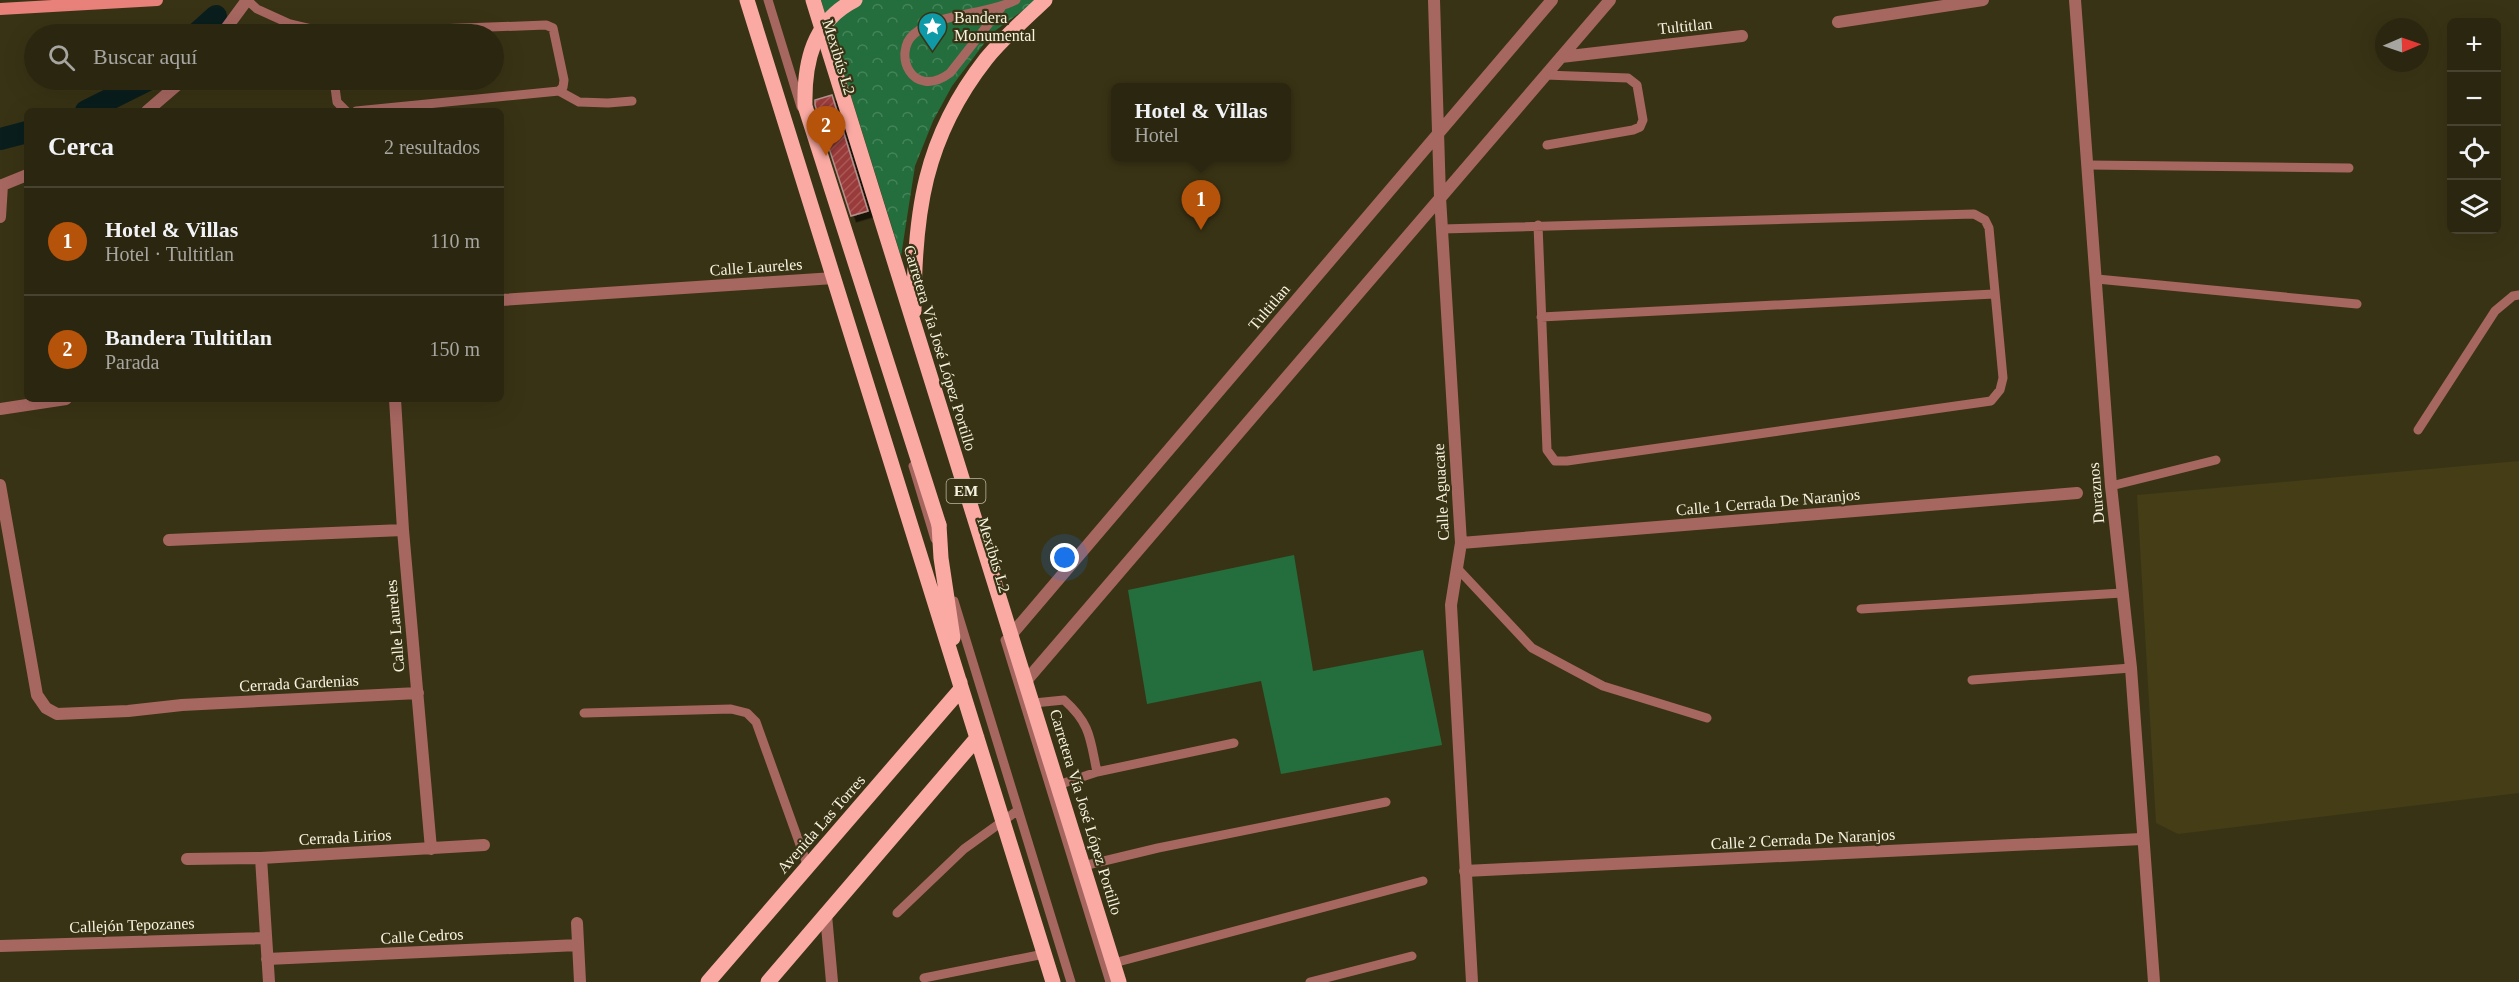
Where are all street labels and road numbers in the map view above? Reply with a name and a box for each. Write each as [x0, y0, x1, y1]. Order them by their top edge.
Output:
street label: Tultitlan [1657, 15, 1713, 37]
street label: Mexibús L2 [820, 17, 858, 97]
street label: Carretera Vía José López Portillo [900, 243, 979, 453]
street label: Calle Laureles [709, 255, 803, 279]
street label: Tultitlan [1245, 281, 1293, 333]
street label: Calle Aguacate [1430, 443, 1453, 541]
street label: Duraznos [2085, 462, 2107, 524]
road number: EM [946, 479, 986, 503]
street label: Calle 1 Cerrada De Naranjos [1675, 485, 1861, 520]
street label: Mexibús L2 [975, 515, 1013, 595]
street label: Calle Laureles [382, 579, 408, 673]
street label: Cerrada Gardenias [239, 671, 359, 695]
street label: Carretera Vía José López Portillo [1046, 707, 1125, 917]
street label: Avenida Las Torres [774, 771, 868, 877]
street label: Cerrada Lirios [298, 826, 392, 848]
street label: Calle 2 Cerrada De Naranjos [1710, 826, 1896, 853]
street label: Callejón Tepozanes [69, 914, 195, 937]
street label: Calle Cedros [380, 925, 464, 947]

